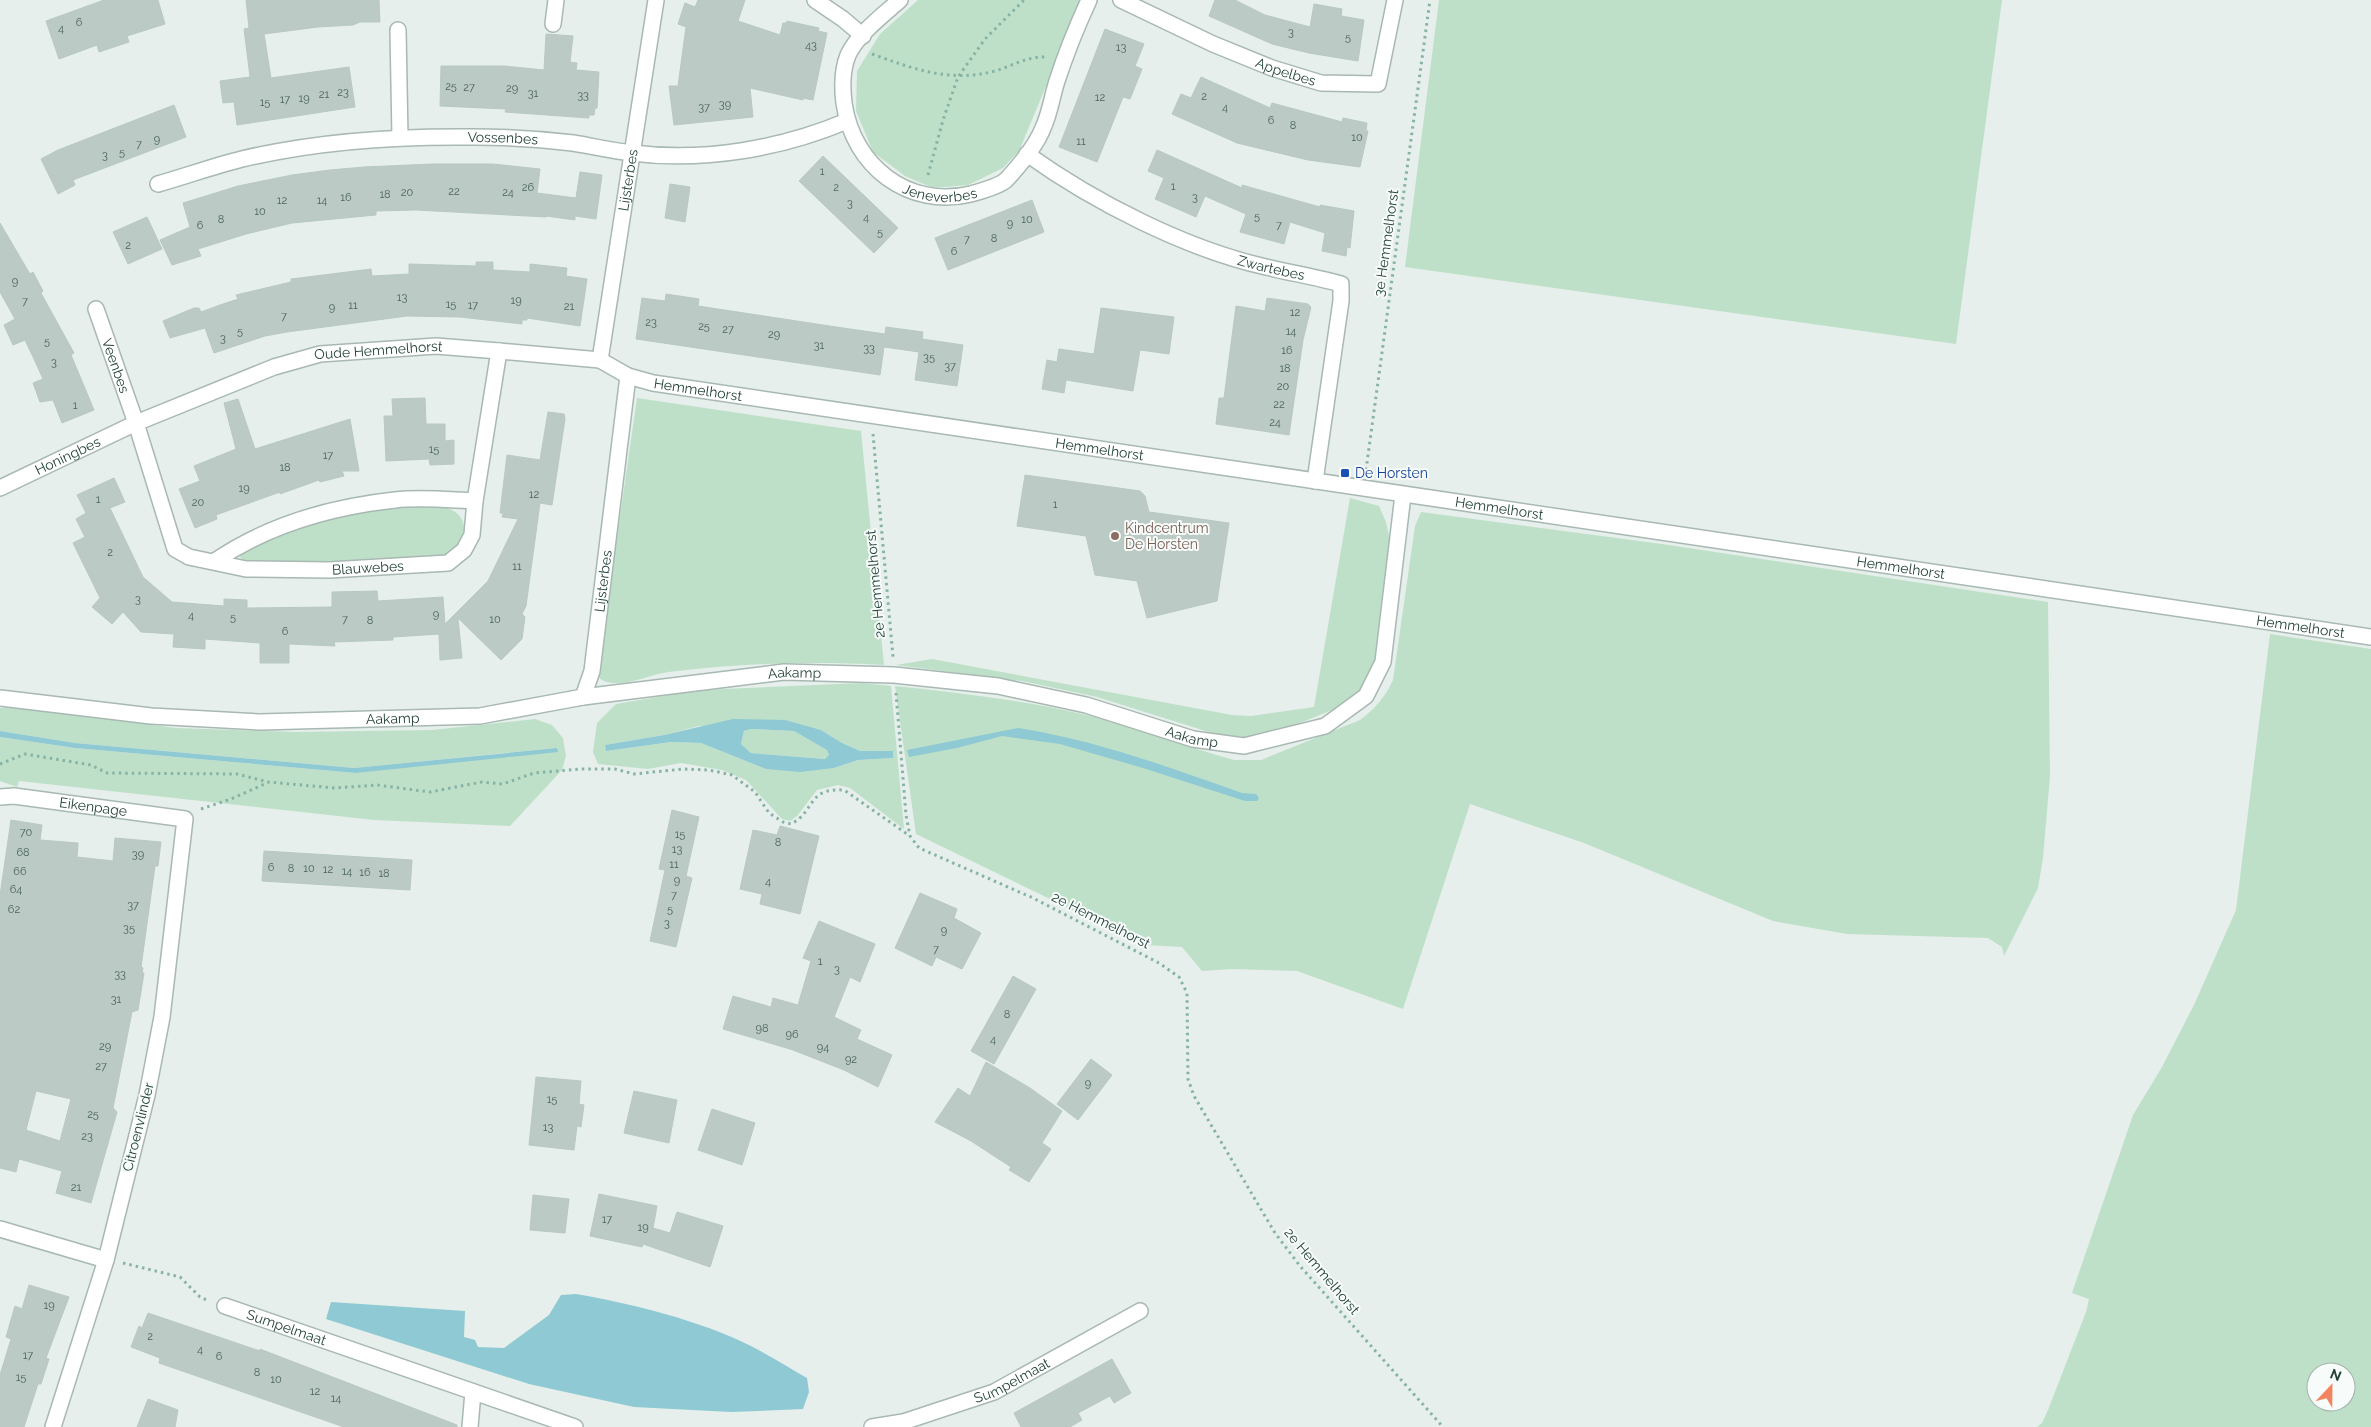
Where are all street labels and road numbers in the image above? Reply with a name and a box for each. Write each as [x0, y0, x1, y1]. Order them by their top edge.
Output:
street label: Appelbes [1253, 54, 1318, 89]
street label: Vossenbes [467, 129, 539, 147]
street label: Lijsterbes [615, 148, 641, 212]
street label: Jeneverbes [900, 180, 979, 205]
street label: 3e Hemmelhorst [1371, 188, 1402, 298]
street label: Zwartebes [1236, 252, 1306, 283]
street label: Veenbes [99, 336, 133, 395]
street label: Oude Hemmelhorst [312, 338, 443, 363]
street label: Hemmelhorst [653, 375, 744, 404]
street label: Honingbes [33, 433, 103, 478]
street label: Hemmelhorst [1054, 435, 1145, 464]
street label: Hemmelhorst [1454, 494, 1545, 523]
street label: 2e Hemmelhorst [862, 529, 888, 639]
street label: Lijsterbes [591, 549, 615, 613]
street label: Hemmelhorst [1856, 553, 1946, 582]
street label: Blauwebes [331, 558, 405, 578]
street label: Hemmelhorst [2255, 612, 2346, 641]
street label: Aakamp [767, 664, 822, 682]
street label: Aakamp [366, 710, 420, 727]
street label: Aakamp [1164, 723, 1219, 750]
street label: Eikenpage [58, 794, 128, 819]
street label: 2e Hemmelhorst [1049, 888, 1153, 952]
street label: Citroenvlinder [119, 1081, 157, 1173]
street label: 2e Hemmelhorst [1281, 1224, 1363, 1318]
street label: Sumpelmaat [245, 1306, 329, 1348]
street label: Sumpelmaat [972, 1355, 1053, 1406]

